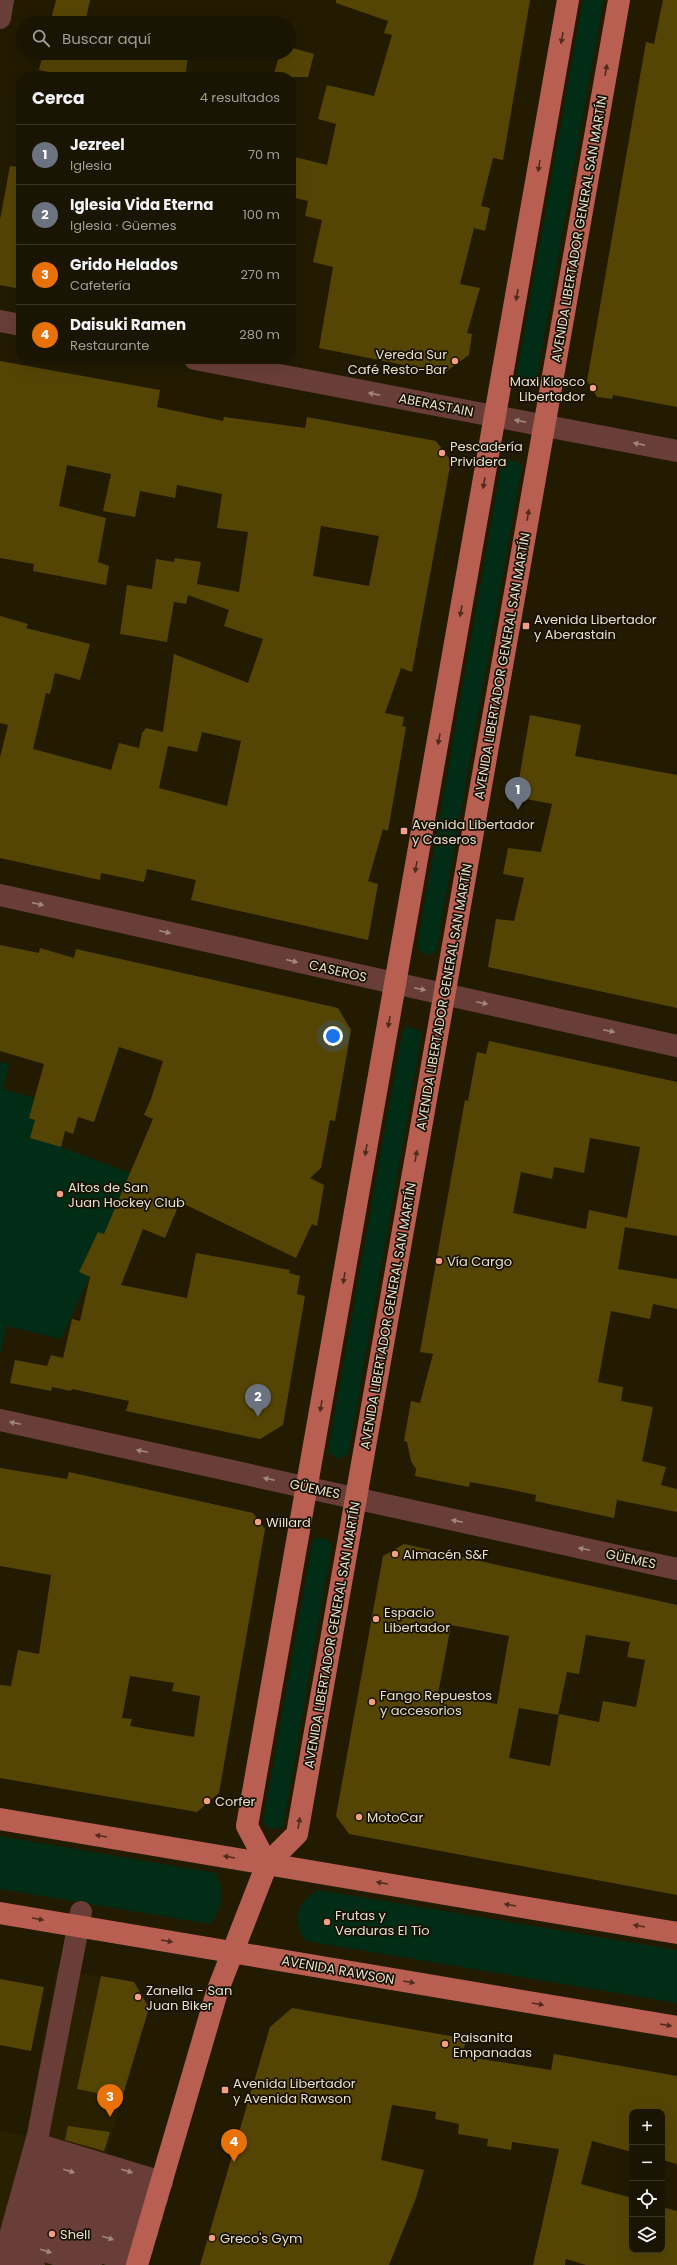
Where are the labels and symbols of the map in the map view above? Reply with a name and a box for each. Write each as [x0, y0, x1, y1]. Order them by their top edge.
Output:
one-way arrow [558, 32, 564, 45]
one-way arrow [604, 64, 610, 76]
street label: AVENIDA LIBERTADOR GENERAL SAN MARTÍN [546, 94, 612, 364]
one-way arrow [536, 160, 542, 173]
one-way arrow [513, 288, 519, 301]
place label: Vereda Sur Café Resto-Bar [348, 345, 447, 379]
marker: Vereda Sur Café Resto-Bar [450, 356, 460, 366]
place label: Maxi Kiosco Libertador [510, 372, 585, 406]
marker: Maxi Kiosco Libertador [588, 383, 598, 393]
street label: ABERASTAIN [397, 388, 475, 422]
one-way arrow [368, 390, 381, 396]
one-way arrow [513, 418, 526, 424]
place label: Pescadería Prividera [450, 437, 523, 471]
one-way arrow [633, 441, 645, 447]
marker: Pescadería Prividera [437, 448, 447, 458]
one-way arrow [480, 477, 486, 489]
one-way arrow [526, 509, 532, 521]
street label: AVENIDA LIBERTADOR GENERAL SAN MARTÍN [469, 531, 535, 801]
one-way arrow [458, 605, 464, 617]
place label: Avenida Libertador y Aberastain [534, 610, 657, 644]
marker: Avenida Libertador y Aberastain [521, 621, 531, 631]
one-way arrow [436, 733, 442, 745]
pin: 1 [505, 777, 531, 810]
place label: Avenida Libertador y Caseros [412, 815, 535, 849]
marker: Avenida Libertador y Caseros [399, 826, 409, 836]
one-way arrow [413, 861, 419, 873]
street label: AVENIDA LIBERTADOR GENERAL SAN MARTÍN [411, 862, 477, 1132]
one-way arrow [32, 901, 44, 907]
one-way arrow [159, 930, 171, 936]
street label: CASEROS [307, 955, 369, 987]
one-way arrow [286, 958, 298, 964]
one-way arrow [414, 987, 426, 993]
one-way arrow [476, 1000, 488, 1006]
one-way arrow [386, 1016, 392, 1028]
your location [323, 1026, 343, 1046]
one-way arrow [603, 1028, 615, 1034]
one-way arrow [363, 1144, 369, 1156]
one-way arrow [413, 1150, 419, 1162]
place label: Altos de San Juan Hockey Club [68, 1178, 185, 1212]
street label: AVENIDA LIBERTADOR GENERAL SAN MARTÍN [355, 1181, 421, 1451]
marker: Altos de San Juan Hockey Club [55, 1189, 65, 1199]
place label: Vía Cargo [447, 1252, 512, 1271]
marker: Vía Cargo [434, 1256, 444, 1266]
one-way arrow [341, 1272, 347, 1284]
pin: 2 [245, 1384, 271, 1417]
one-way arrow [318, 1400, 324, 1412]
one-way arrow [9, 1420, 21, 1426]
one-way arrow [136, 1448, 148, 1454]
street label: GÜEMES [288, 1474, 342, 1504]
one-way arrow [263, 1476, 275, 1482]
street label: AVENIDA LIBERTADOR GENERAL SAN MARTÍN [299, 1500, 365, 1770]
place label: Willard [266, 1513, 311, 1532]
marker: Willard [253, 1517, 263, 1527]
one-way arrow [451, 1517, 463, 1523]
street label: GÜEMES [604, 1544, 658, 1574]
place label: Almacén S&F [403, 1545, 489, 1564]
one-way arrow [578, 1545, 590, 1551]
marker: Almacén S&F [390, 1549, 400, 1559]
place label: Espacio Libertador [384, 1603, 450, 1637]
marker: Espacio Libertador [371, 1614, 381, 1624]
place label: Fango Repuestos y accesorios [380, 1686, 492, 1720]
marker: Fango Repuestos y accesorios [367, 1697, 377, 1707]
place label: Corfer [215, 1792, 256, 1811]
marker: Corfer [202, 1796, 212, 1806]
place label: MotoCar [367, 1808, 423, 1827]
marker: MotoCar [354, 1812, 364, 1822]
one-way arrow [296, 1817, 302, 1829]
one-way arrow [95, 1833, 107, 1839]
one-way arrow [223, 1854, 235, 1860]
one-way arrow [376, 1880, 388, 1886]
one-way arrow [504, 1902, 516, 1908]
place label: Frutas y Verduras El Tío [335, 1906, 430, 1940]
one-way arrow [32, 1916, 45, 1922]
marker: Frutas y Verduras El Tío [322, 1917, 332, 1927]
one-way arrow [632, 1923, 645, 1929]
one-way arrow [161, 1938, 173, 1944]
street label: AVENIDA RAWSON [280, 1951, 396, 1989]
one-way arrow [403, 1979, 415, 1985]
place label: Zanella - San Juan Biker [146, 1981, 232, 2015]
marker: Zanella - San Juan Biker [133, 1992, 143, 2002]
one-way arrow [531, 2001, 544, 2007]
one-way arrow [660, 2022, 672, 2028]
place label: Paisanita Empanadas [453, 2028, 532, 2062]
marker: Paisanita Empanadas [440, 2039, 450, 2049]
place label: Avenida Libertador y Avenida Rawson [233, 2074, 356, 2108]
pin: 3 [97, 2084, 123, 2117]
marker: Avenida Libertador y Avenida Rawson [220, 2085, 230, 2095]
pin: 4 [221, 2129, 247, 2162]
one-way arrow [63, 2168, 75, 2174]
one-way arrow [121, 2168, 133, 2174]
place label: Shell [60, 2225, 90, 2244]
marker: Shell [47, 2229, 57, 2239]
place label: Greco's Gym [220, 2229, 302, 2248]
marker: Greco's Gym [207, 2233, 217, 2243]
one-way arrow [102, 2235, 114, 2241]
one-way arrow [40, 2248, 52, 2254]

